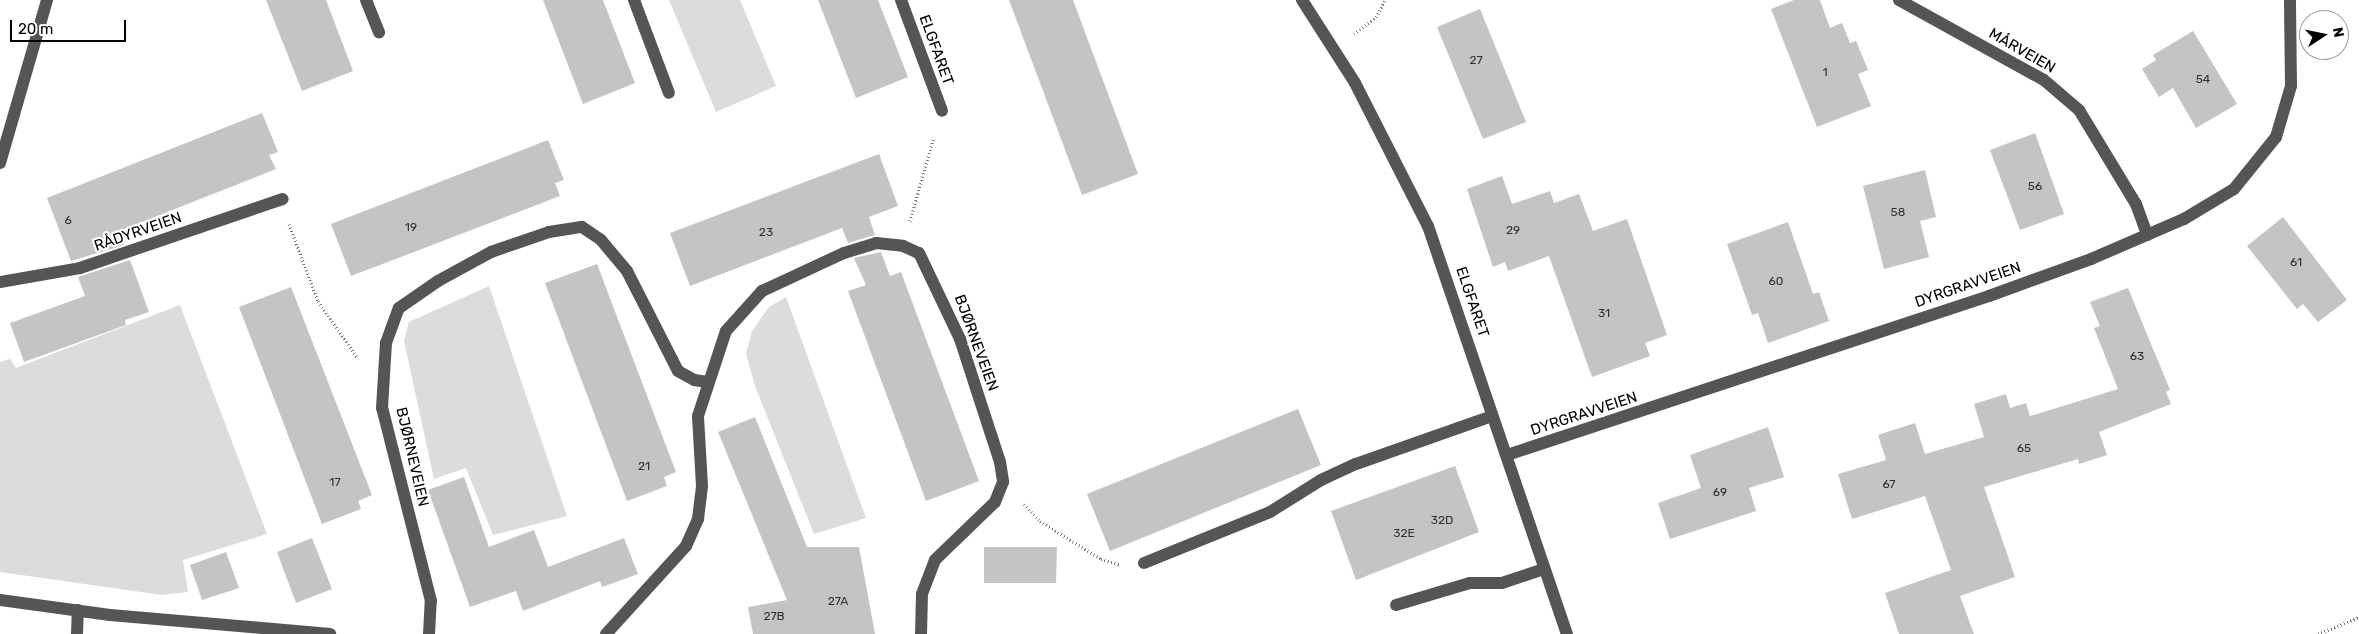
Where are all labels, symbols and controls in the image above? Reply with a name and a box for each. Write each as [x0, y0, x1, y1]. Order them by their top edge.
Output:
scale bar [12, 10, 129, 42]
north arrow [2299, 10, 2349, 60]
street label: ELGFARET [915, 12, 957, 88]
text: 20 m [18, 20, 53, 38]
street label: MÅRVEIEN [1985, 25, 2059, 77]
text: N [2329, 26, 2348, 39]
house number: 27 [1469, 54, 1483, 68]
house number: 1 [1822, 66, 1828, 80]
house number: 54 [2196, 73, 2210, 87]
house number: 56 [2028, 180, 2042, 194]
house number: 58 [1891, 206, 1905, 220]
street label: RÅDYRVEIEN [92, 209, 184, 255]
house number: 6 [64, 214, 72, 228]
house number: 19 [405, 221, 417, 235]
house number: 29 [1506, 224, 1520, 238]
house number: 23 [759, 226, 773, 240]
house number: 61 [2290, 256, 2302, 270]
street label: DYRGRAVVEIEN [1913, 258, 2023, 312]
street label: ELGFARET [1452, 264, 1492, 340]
house number: 60 [1769, 275, 1783, 289]
street label: BJØRNEVEIEN [950, 292, 1002, 394]
house number: 31 [1598, 307, 1610, 321]
house number: 63 [2130, 350, 2144, 364]
street label: DYRGRAVVEIEN [1528, 388, 1640, 440]
street label: BJØRNEVEIEN [392, 406, 432, 508]
house number: 65 [2017, 442, 2031, 456]
house number: 21 [638, 460, 650, 474]
house number: 17 [329, 476, 341, 490]
house number: 67 [1882, 478, 1896, 492]
house number: 69 [1713, 486, 1727, 500]
house number: 32D [1431, 514, 1453, 528]
house number: 32E [1393, 527, 1415, 541]
house number: 27A [828, 595, 848, 609]
house number: 27B [763, 610, 785, 624]

